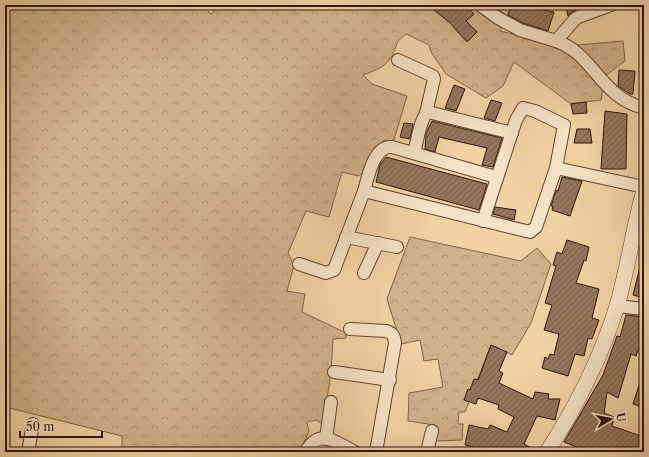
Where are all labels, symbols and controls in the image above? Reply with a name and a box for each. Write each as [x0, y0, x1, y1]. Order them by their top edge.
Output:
north arrow [591, 399, 631, 439]
text: U [613, 412, 629, 423]
scale bar [20, 413, 102, 439]
text: 50 m [26, 419, 55, 434]

